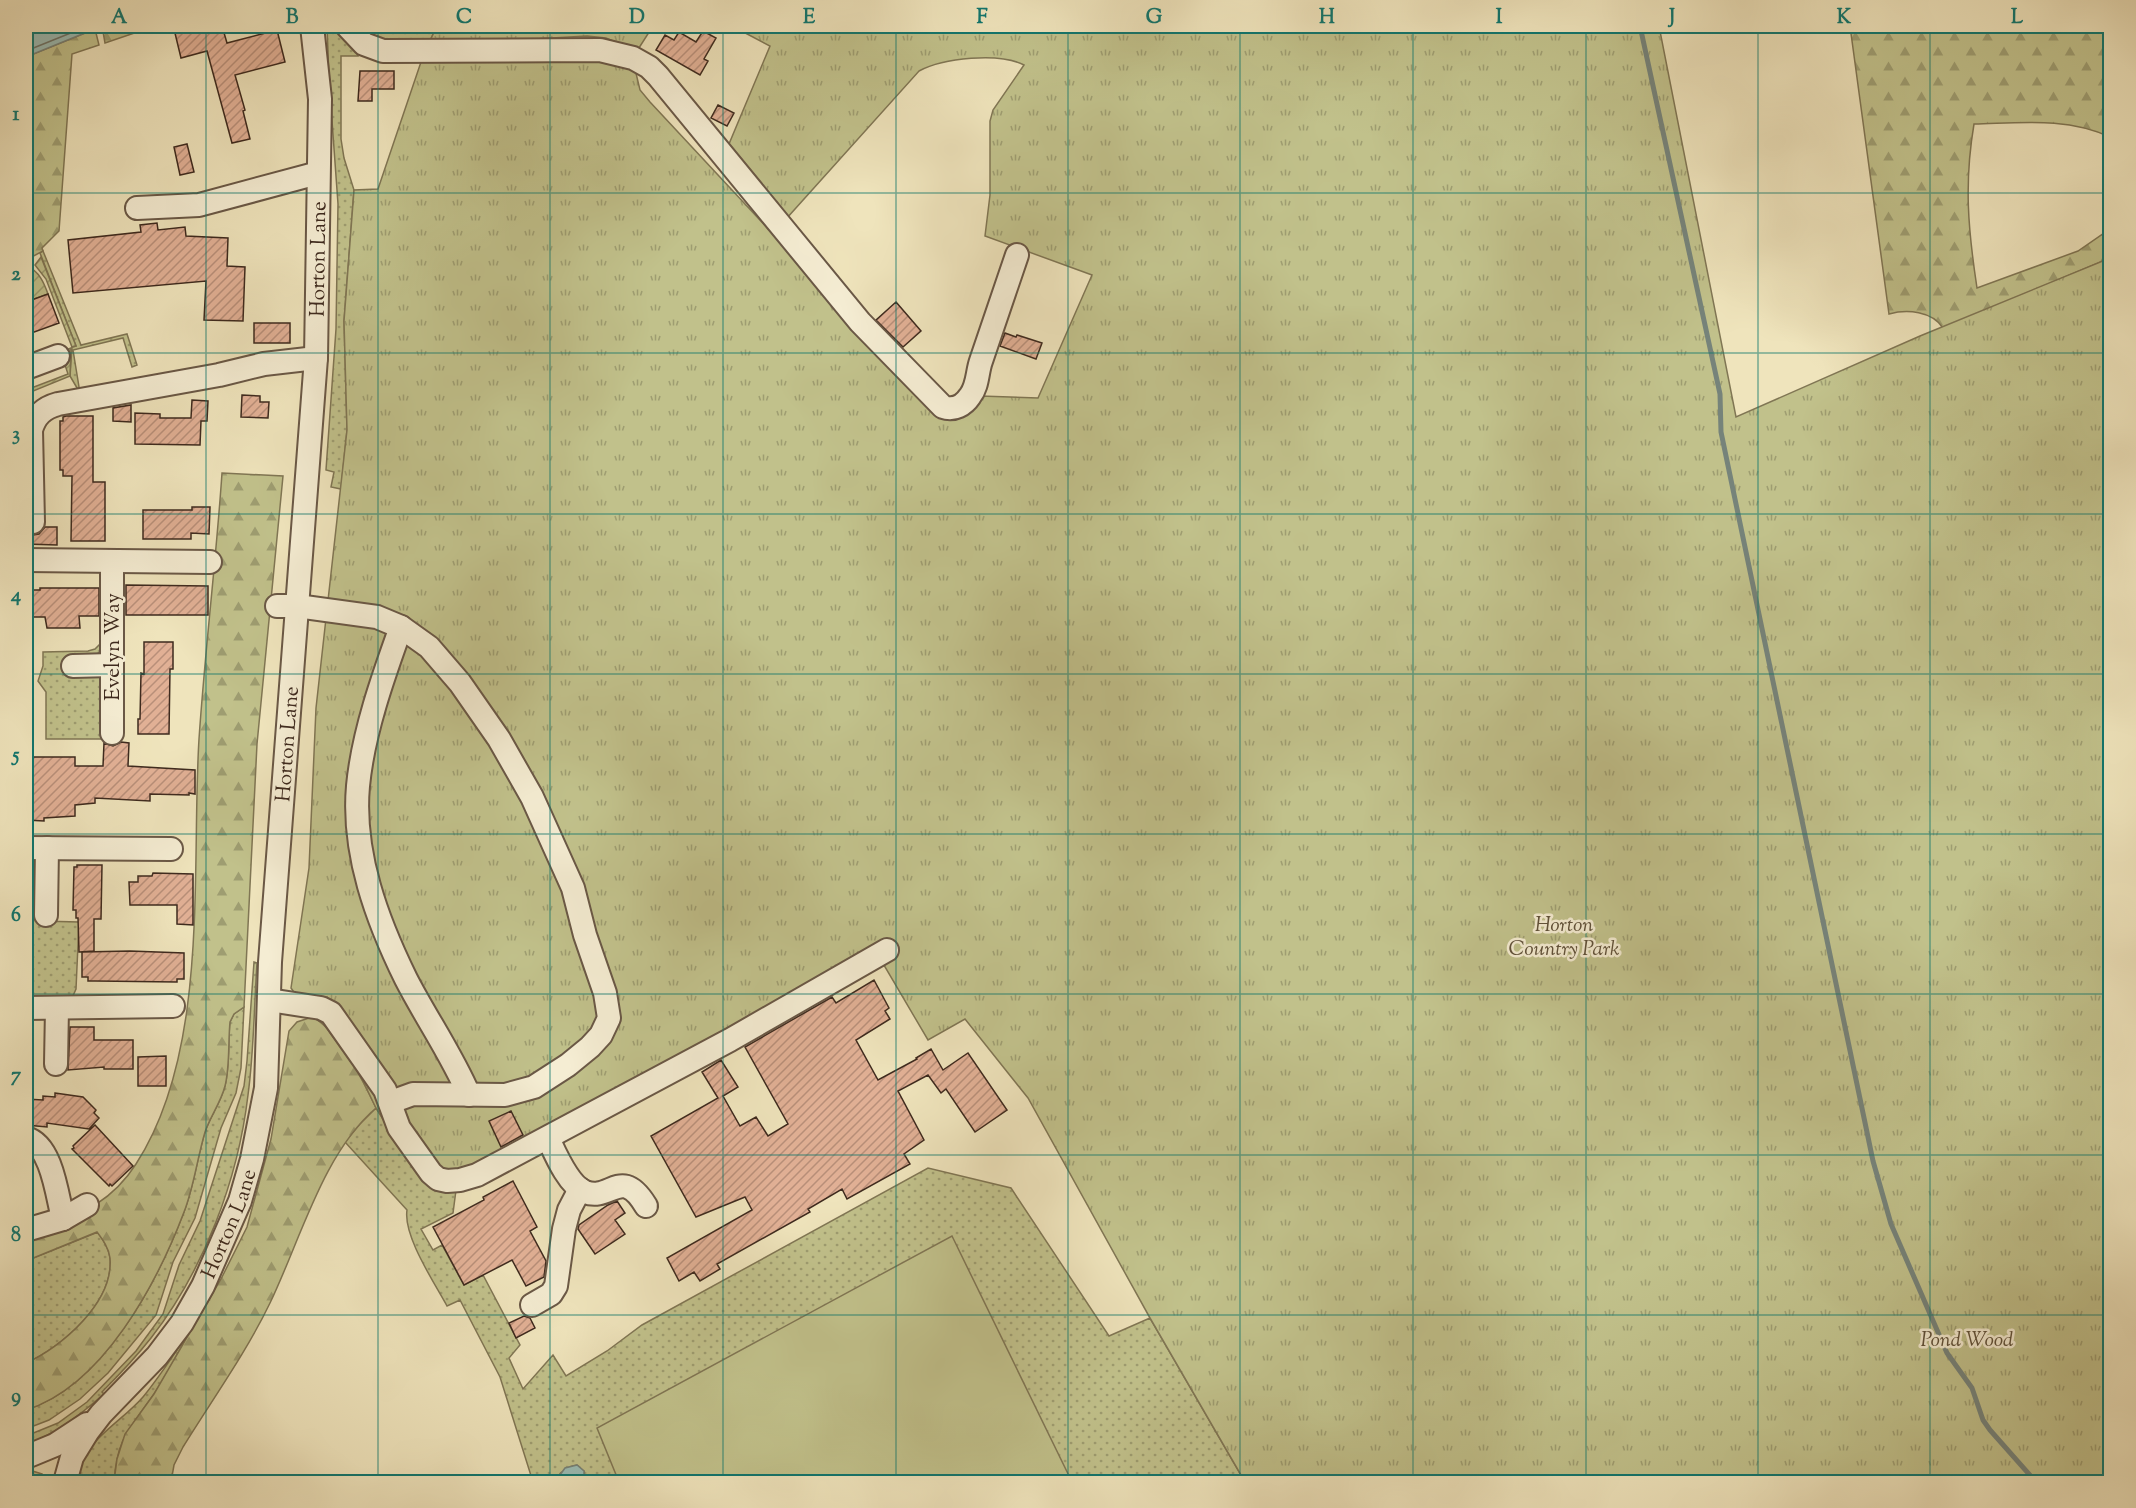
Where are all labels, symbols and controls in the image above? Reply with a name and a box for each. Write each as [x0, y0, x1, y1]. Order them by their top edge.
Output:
text: A [111, 4, 128, 33]
text: B [286, 4, 299, 33]
text: C [456, 4, 472, 33]
text: D [629, 4, 645, 33]
text: E [803, 4, 816, 33]
text: F [976, 4, 988, 33]
text: G [1146, 4, 1163, 33]
text: H [1319, 4, 1335, 33]
text: I [1496, 4, 1503, 33]
text: J [1667, 4, 1675, 33]
text: K [1837, 4, 1852, 33]
text: L [2011, 4, 2024, 33]
text: 1 [13, 101, 20, 130]
street label: Horton Lane [304, 201, 335, 317]
text: 2 [11, 261, 21, 290]
text: 3 [12, 421, 20, 450]
text: 4 [10, 582, 21, 611]
street label: Evelyn Way [99, 593, 129, 701]
street label: Horton Lane [269, 685, 308, 803]
text: 5 [11, 742, 20, 771]
text: 6 [11, 902, 21, 931]
park label: Horton Country Park [1509, 911, 1620, 965]
text: 7 [11, 1062, 22, 1091]
street label: Horton Lane [195, 1166, 265, 1284]
text: 8 [11, 1222, 21, 1251]
park label: Pond Wood [1920, 1326, 2014, 1356]
text: 9 [11, 1383, 21, 1412]

